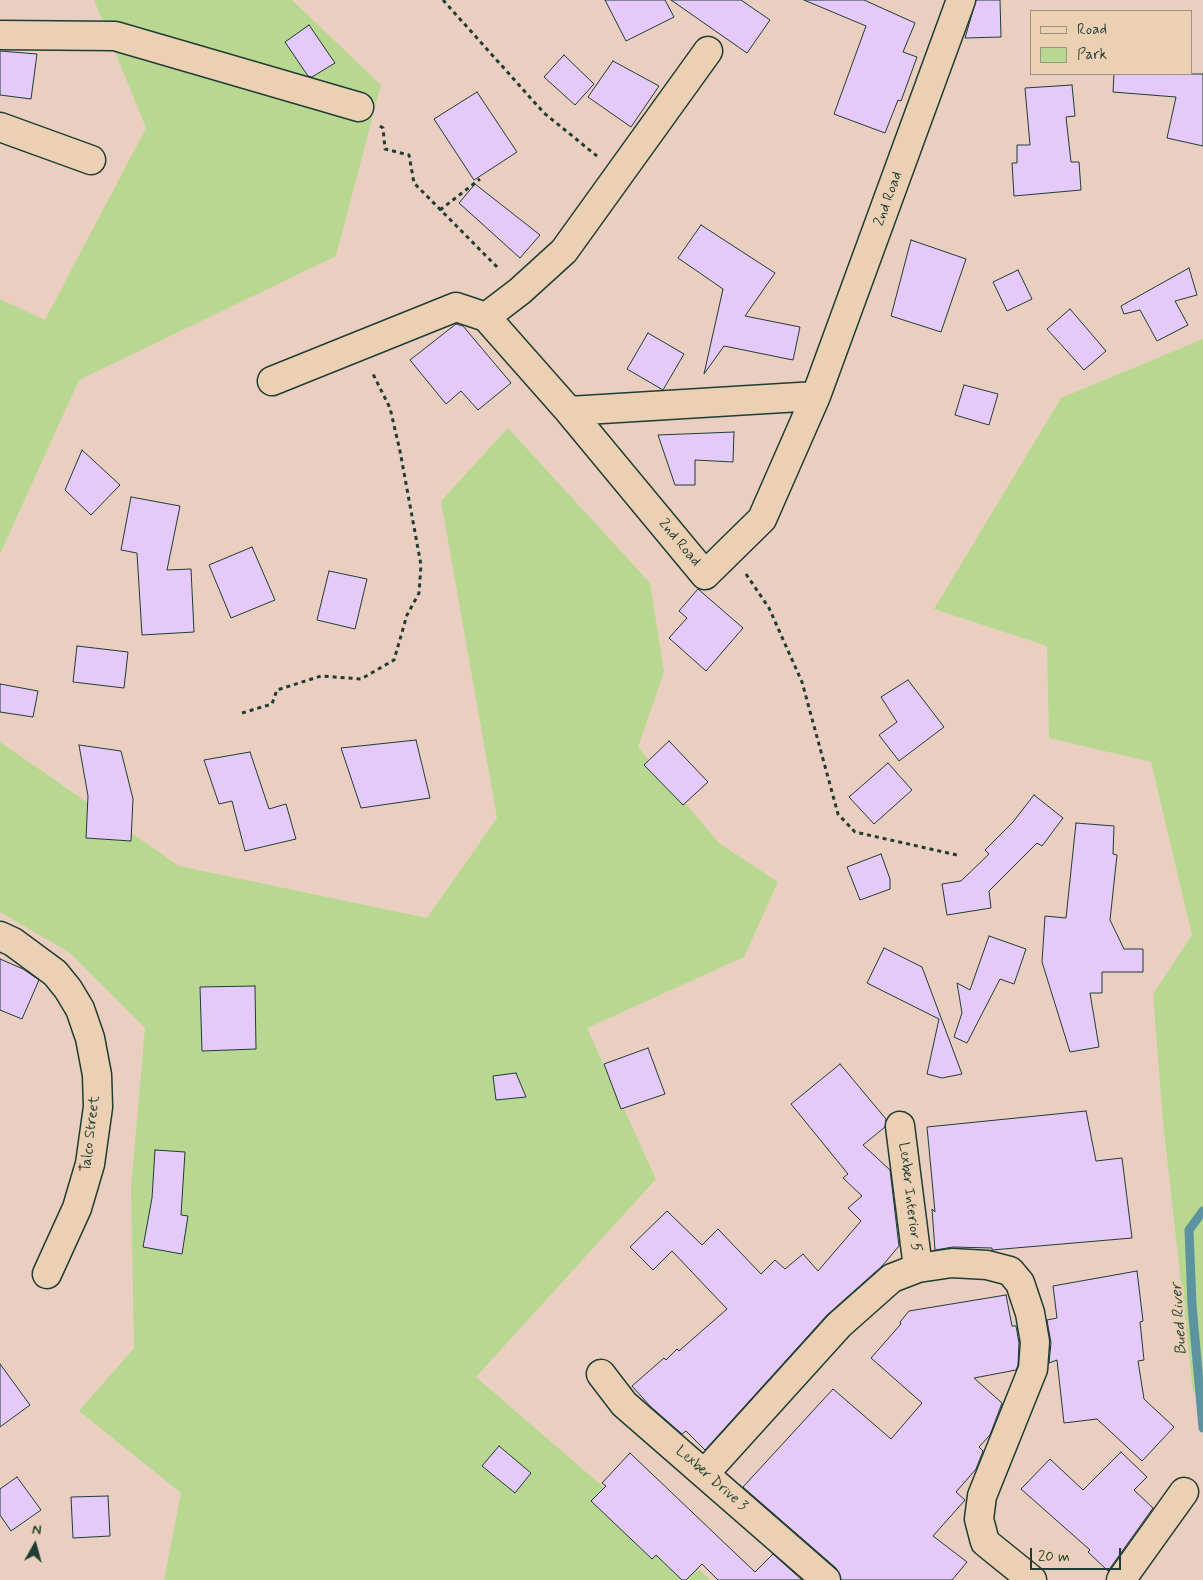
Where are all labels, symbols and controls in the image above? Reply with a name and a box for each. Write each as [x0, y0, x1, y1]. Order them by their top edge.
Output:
legend [1030, 10, 1193, 75]
text: Road [1077, 20, 1107, 40]
text: Park [1077, 45, 1107, 65]
street label: 2nd Road [871, 169, 907, 229]
street label: 2nd Road [654, 516, 704, 570]
street label: Talco Street [77, 1095, 105, 1173]
street label: Lexber Interior 5 [893, 1141, 925, 1253]
water label: Bued River [1168, 1282, 1192, 1356]
street label: Lexber Drive 3 [671, 1443, 751, 1515]
north arrow [10, 1520, 60, 1570]
text: N [31, 1521, 43, 1540]
scale bar [1033, 1538, 1124, 1570]
text: 20 m [1038, 1547, 1070, 1567]

